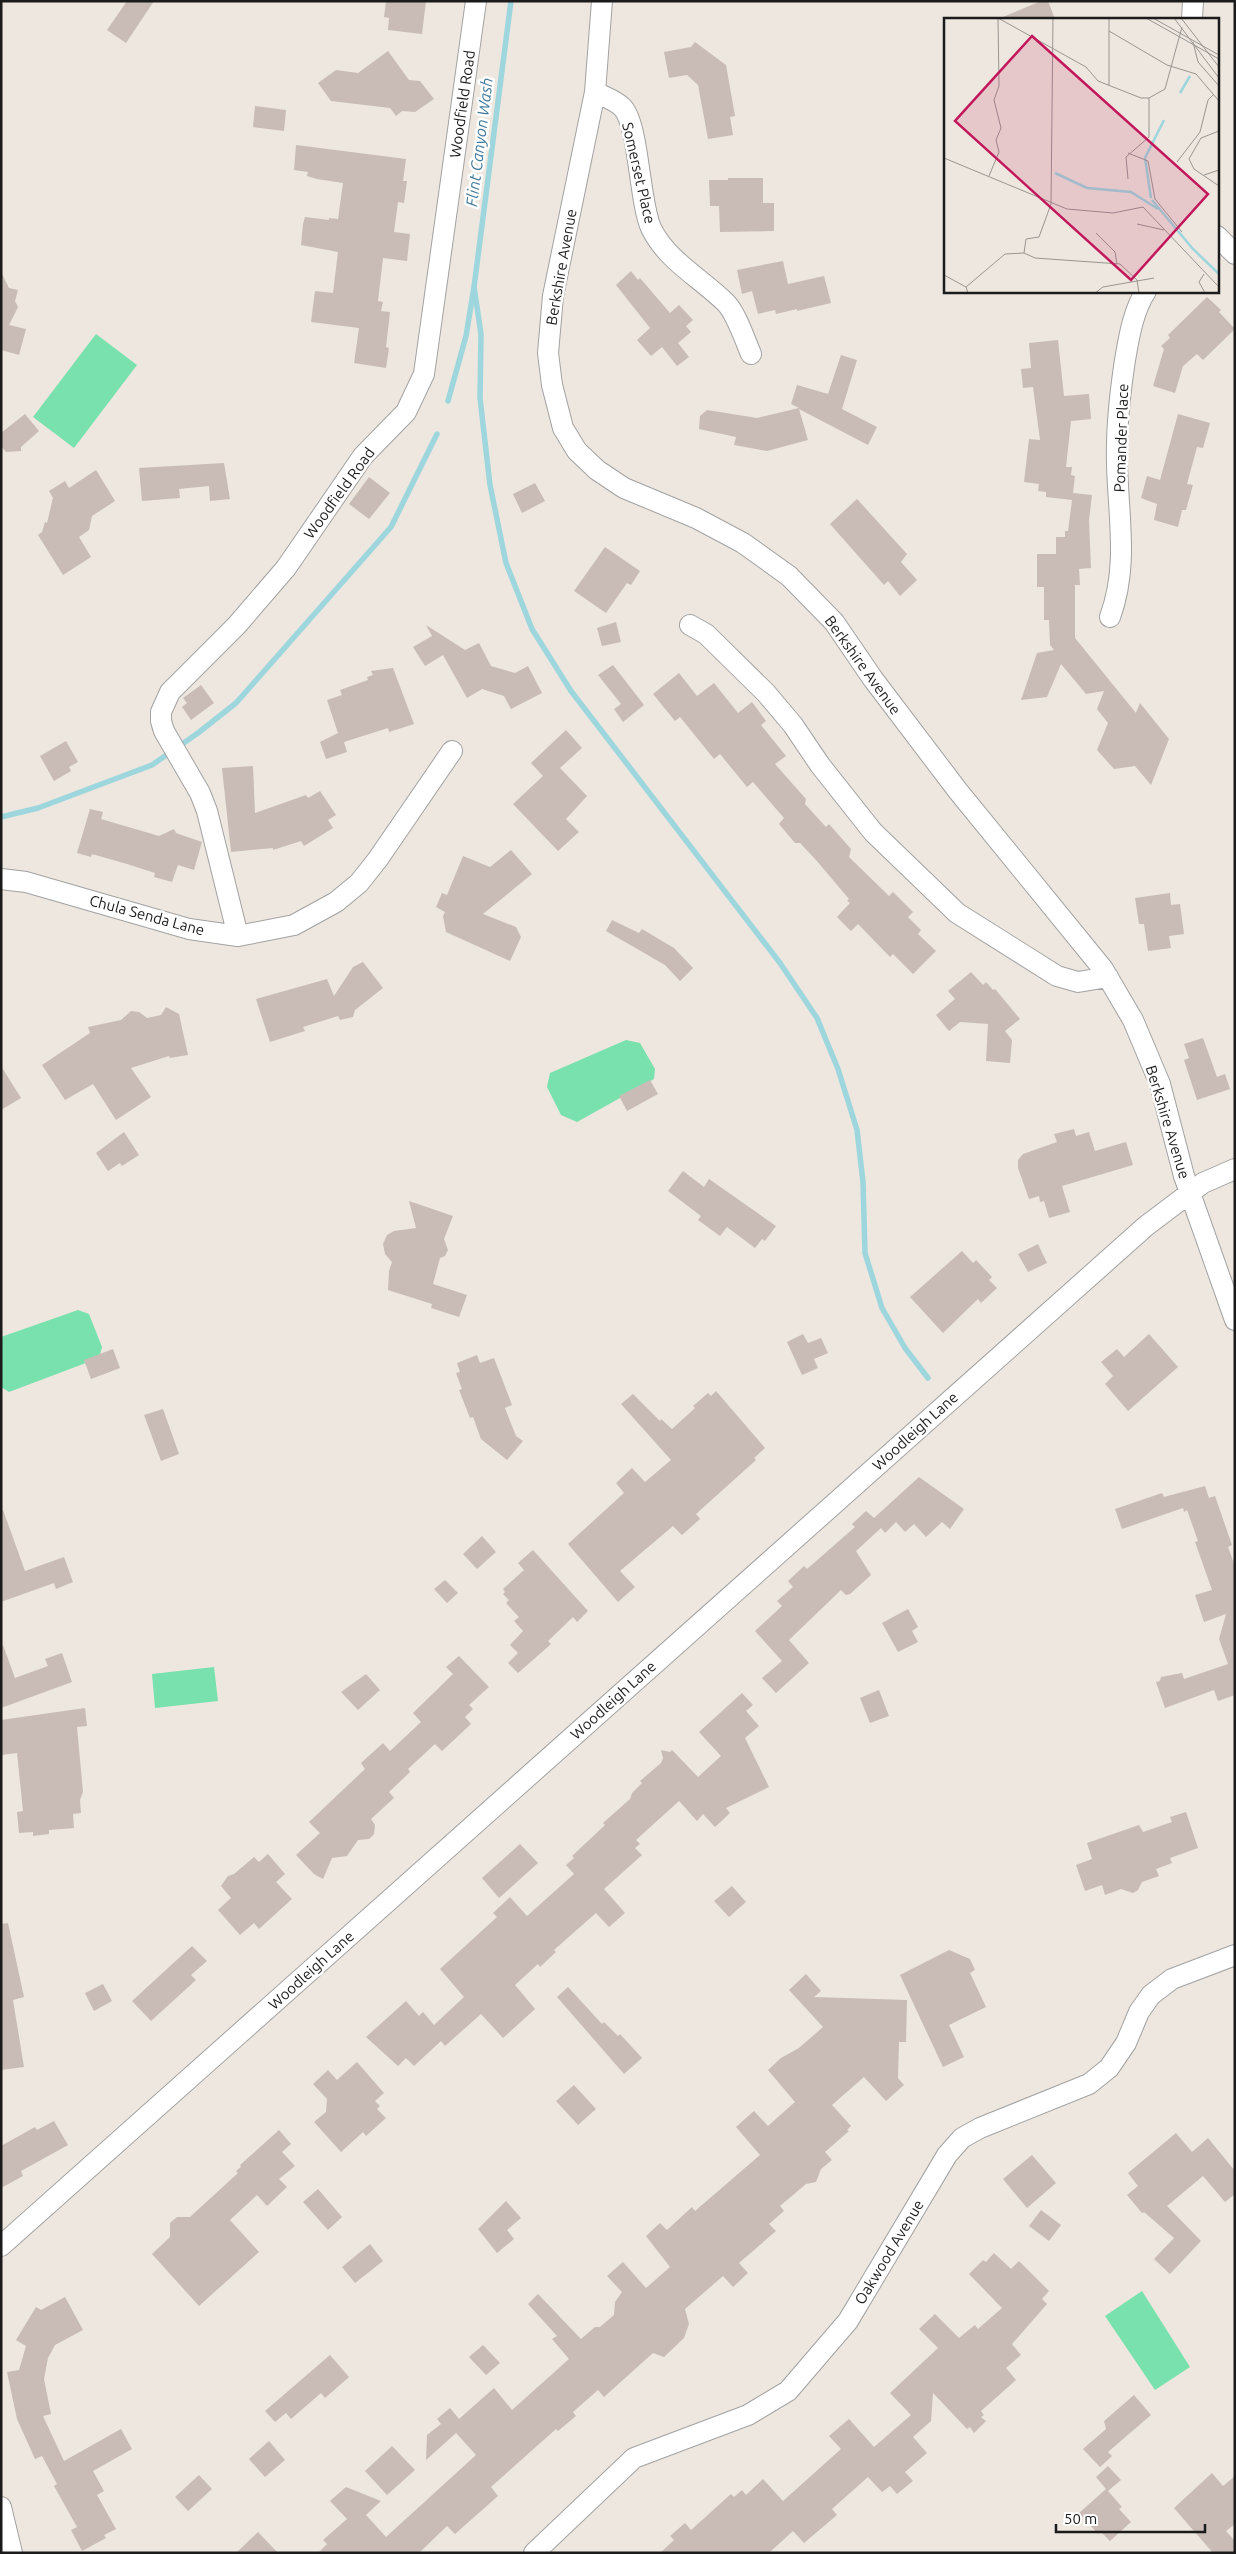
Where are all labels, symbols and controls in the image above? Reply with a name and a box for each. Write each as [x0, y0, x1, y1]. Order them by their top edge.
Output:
inset map [944, 18, 1218, 292]
street label: Woodfield Road [446, 49, 478, 159]
water label: Flint Canyon Wash [462, 76, 496, 208]
street label: Somerset Place [619, 121, 659, 225]
street label: Berkshire Avenue [542, 208, 580, 326]
street label: Pomander Place [1111, 383, 1131, 493]
street label: Woodfield Road [300, 444, 378, 542]
street label: Berkshire Avenue [822, 612, 904, 718]
street label: Chula Senda Lane [88, 891, 206, 939]
street label: Berkshire Avenue [1143, 1063, 1193, 1181]
street label: Woodleigh Lane [869, 1388, 961, 1474]
street label: Woodleigh Lane [567, 1657, 659, 1743]
street label: Woodleigh Lane [265, 1927, 357, 2013]
street label: Oakwood Avenue [851, 2197, 927, 2307]
scale bar [1056, 2502, 1205, 2534]
text: 50 m [1064, 2510, 1097, 2527]

